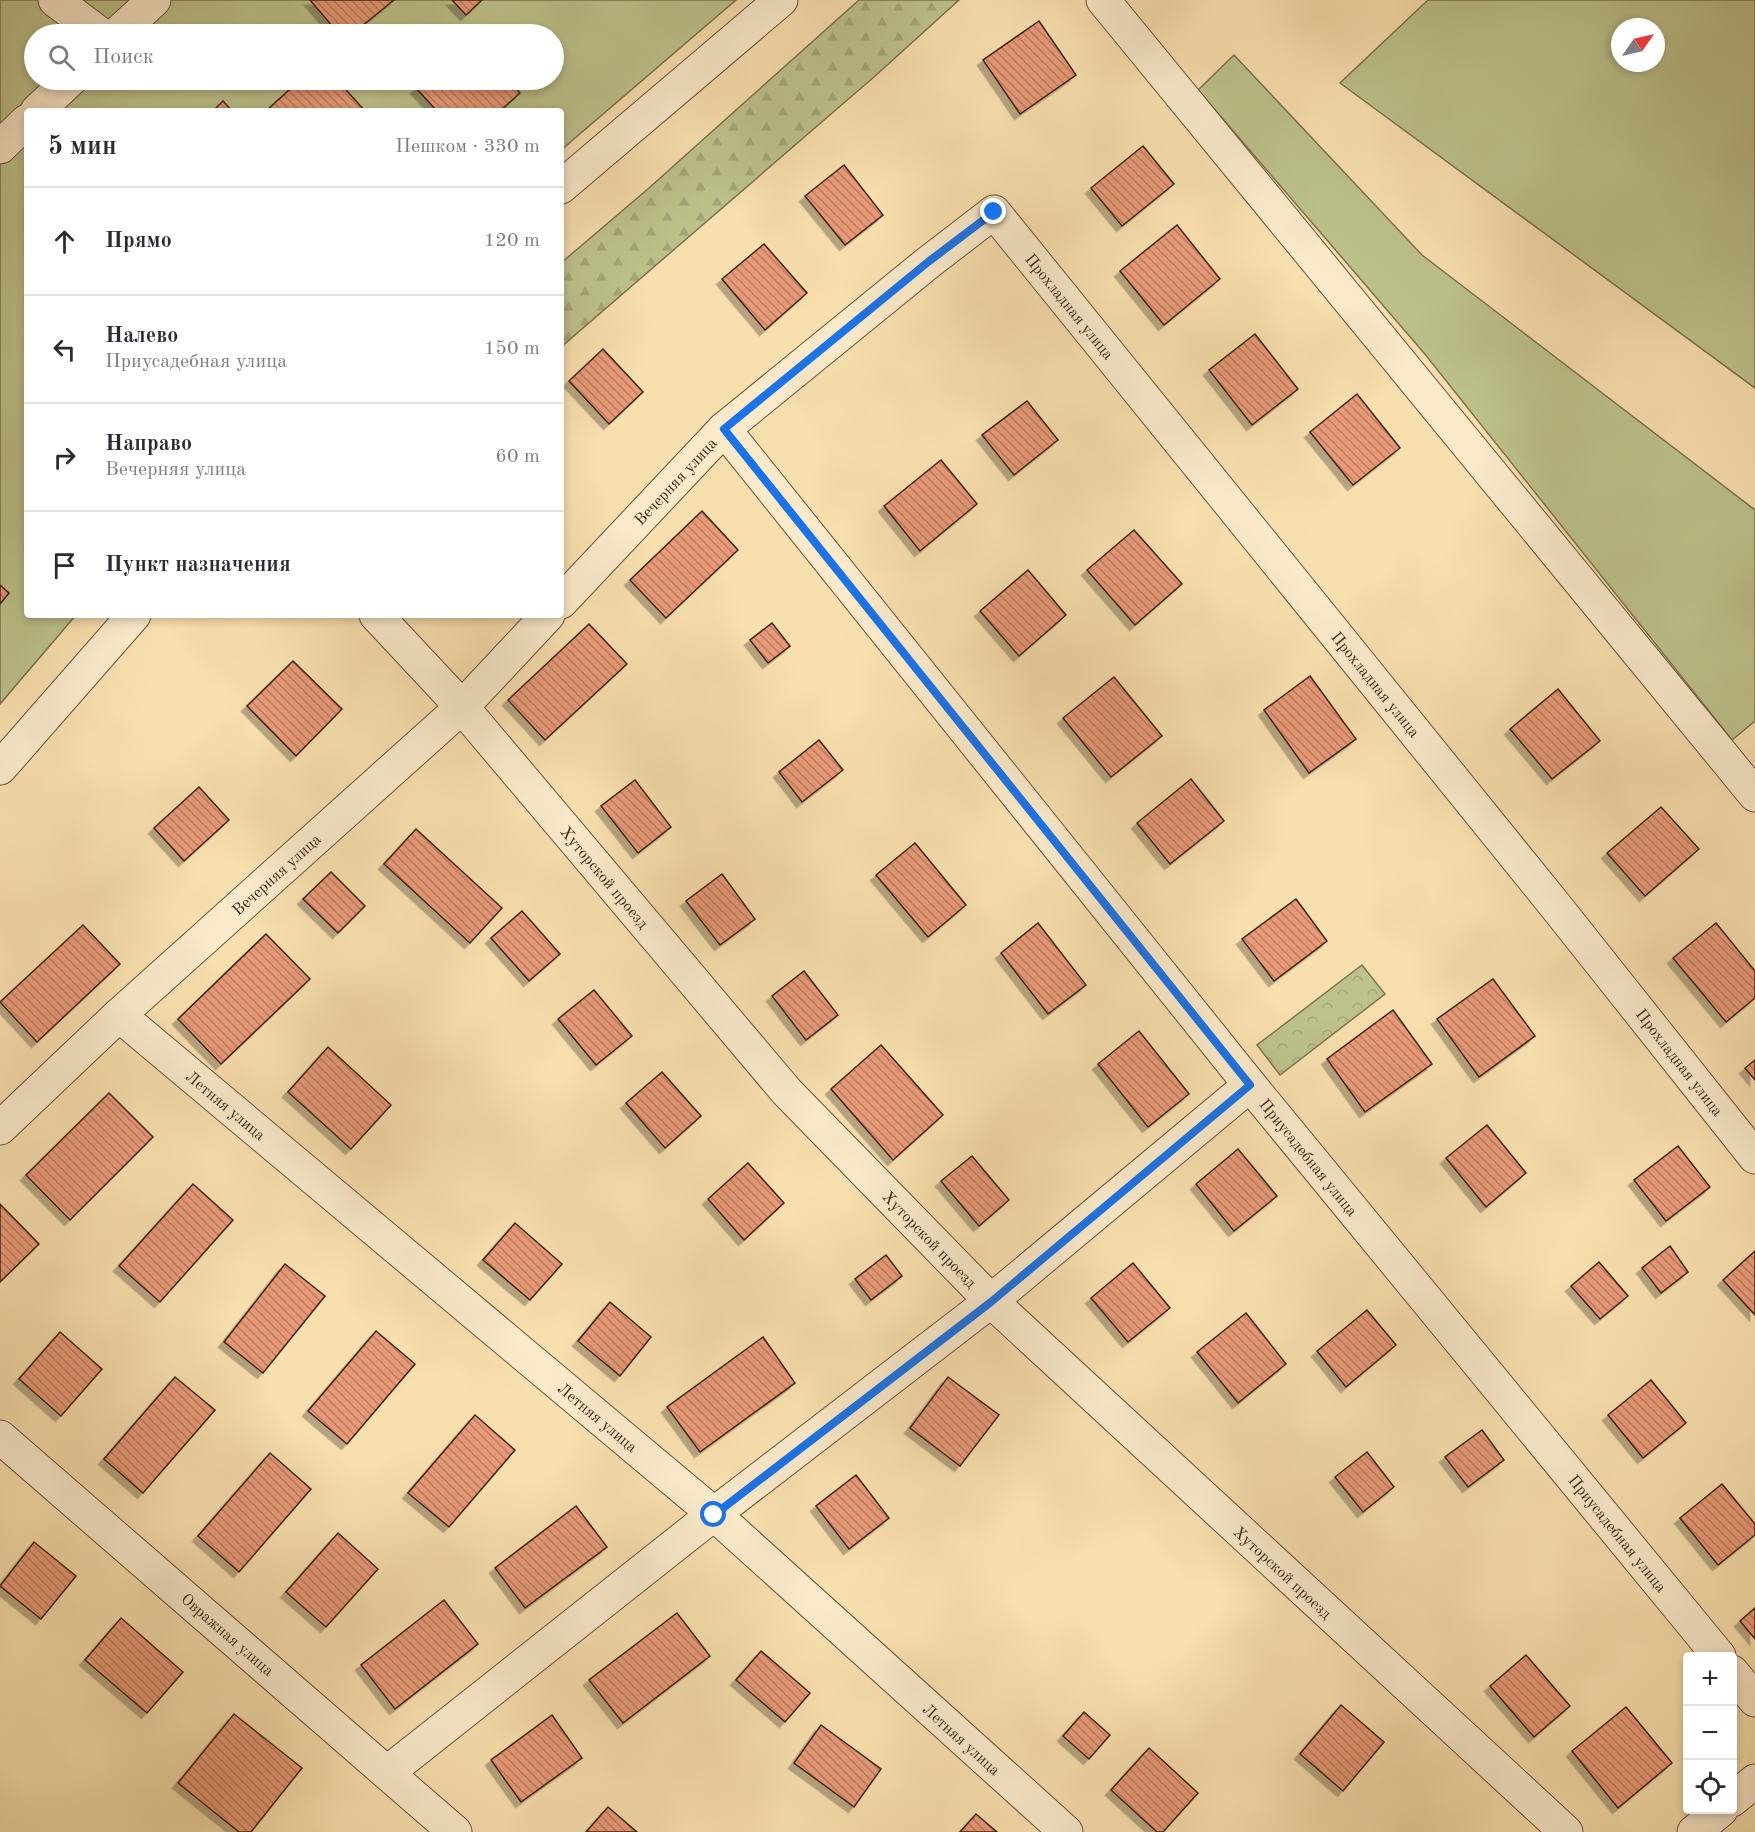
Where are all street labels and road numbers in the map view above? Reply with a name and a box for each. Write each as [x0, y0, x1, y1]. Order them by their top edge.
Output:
street label: Прохладная улица [1021, 251, 1116, 363]
street label: Вечерняя улица [632, 436, 721, 529]
street label: Прохладная улица [1327, 629, 1422, 741]
street label: Хуторской проезд [556, 824, 651, 932]
street label: Вечерняя улица [230, 832, 325, 919]
street label: Прохладная улица [1632, 1007, 1725, 1120]
street label: Летняя улица [182, 1069, 268, 1144]
street label: Приусадебная улица [1255, 1097, 1360, 1220]
street label: Хуторской проезд [879, 1189, 979, 1292]
street label: Летняя улица [554, 1381, 640, 1456]
street label: Приусадебная улица [1564, 1473, 1669, 1596]
street label: Хуторской проезд [1230, 1524, 1334, 1623]
street label: Овражная улица [177, 1591, 276, 1680]
street label: Летняя улица [919, 1702, 1003, 1779]

